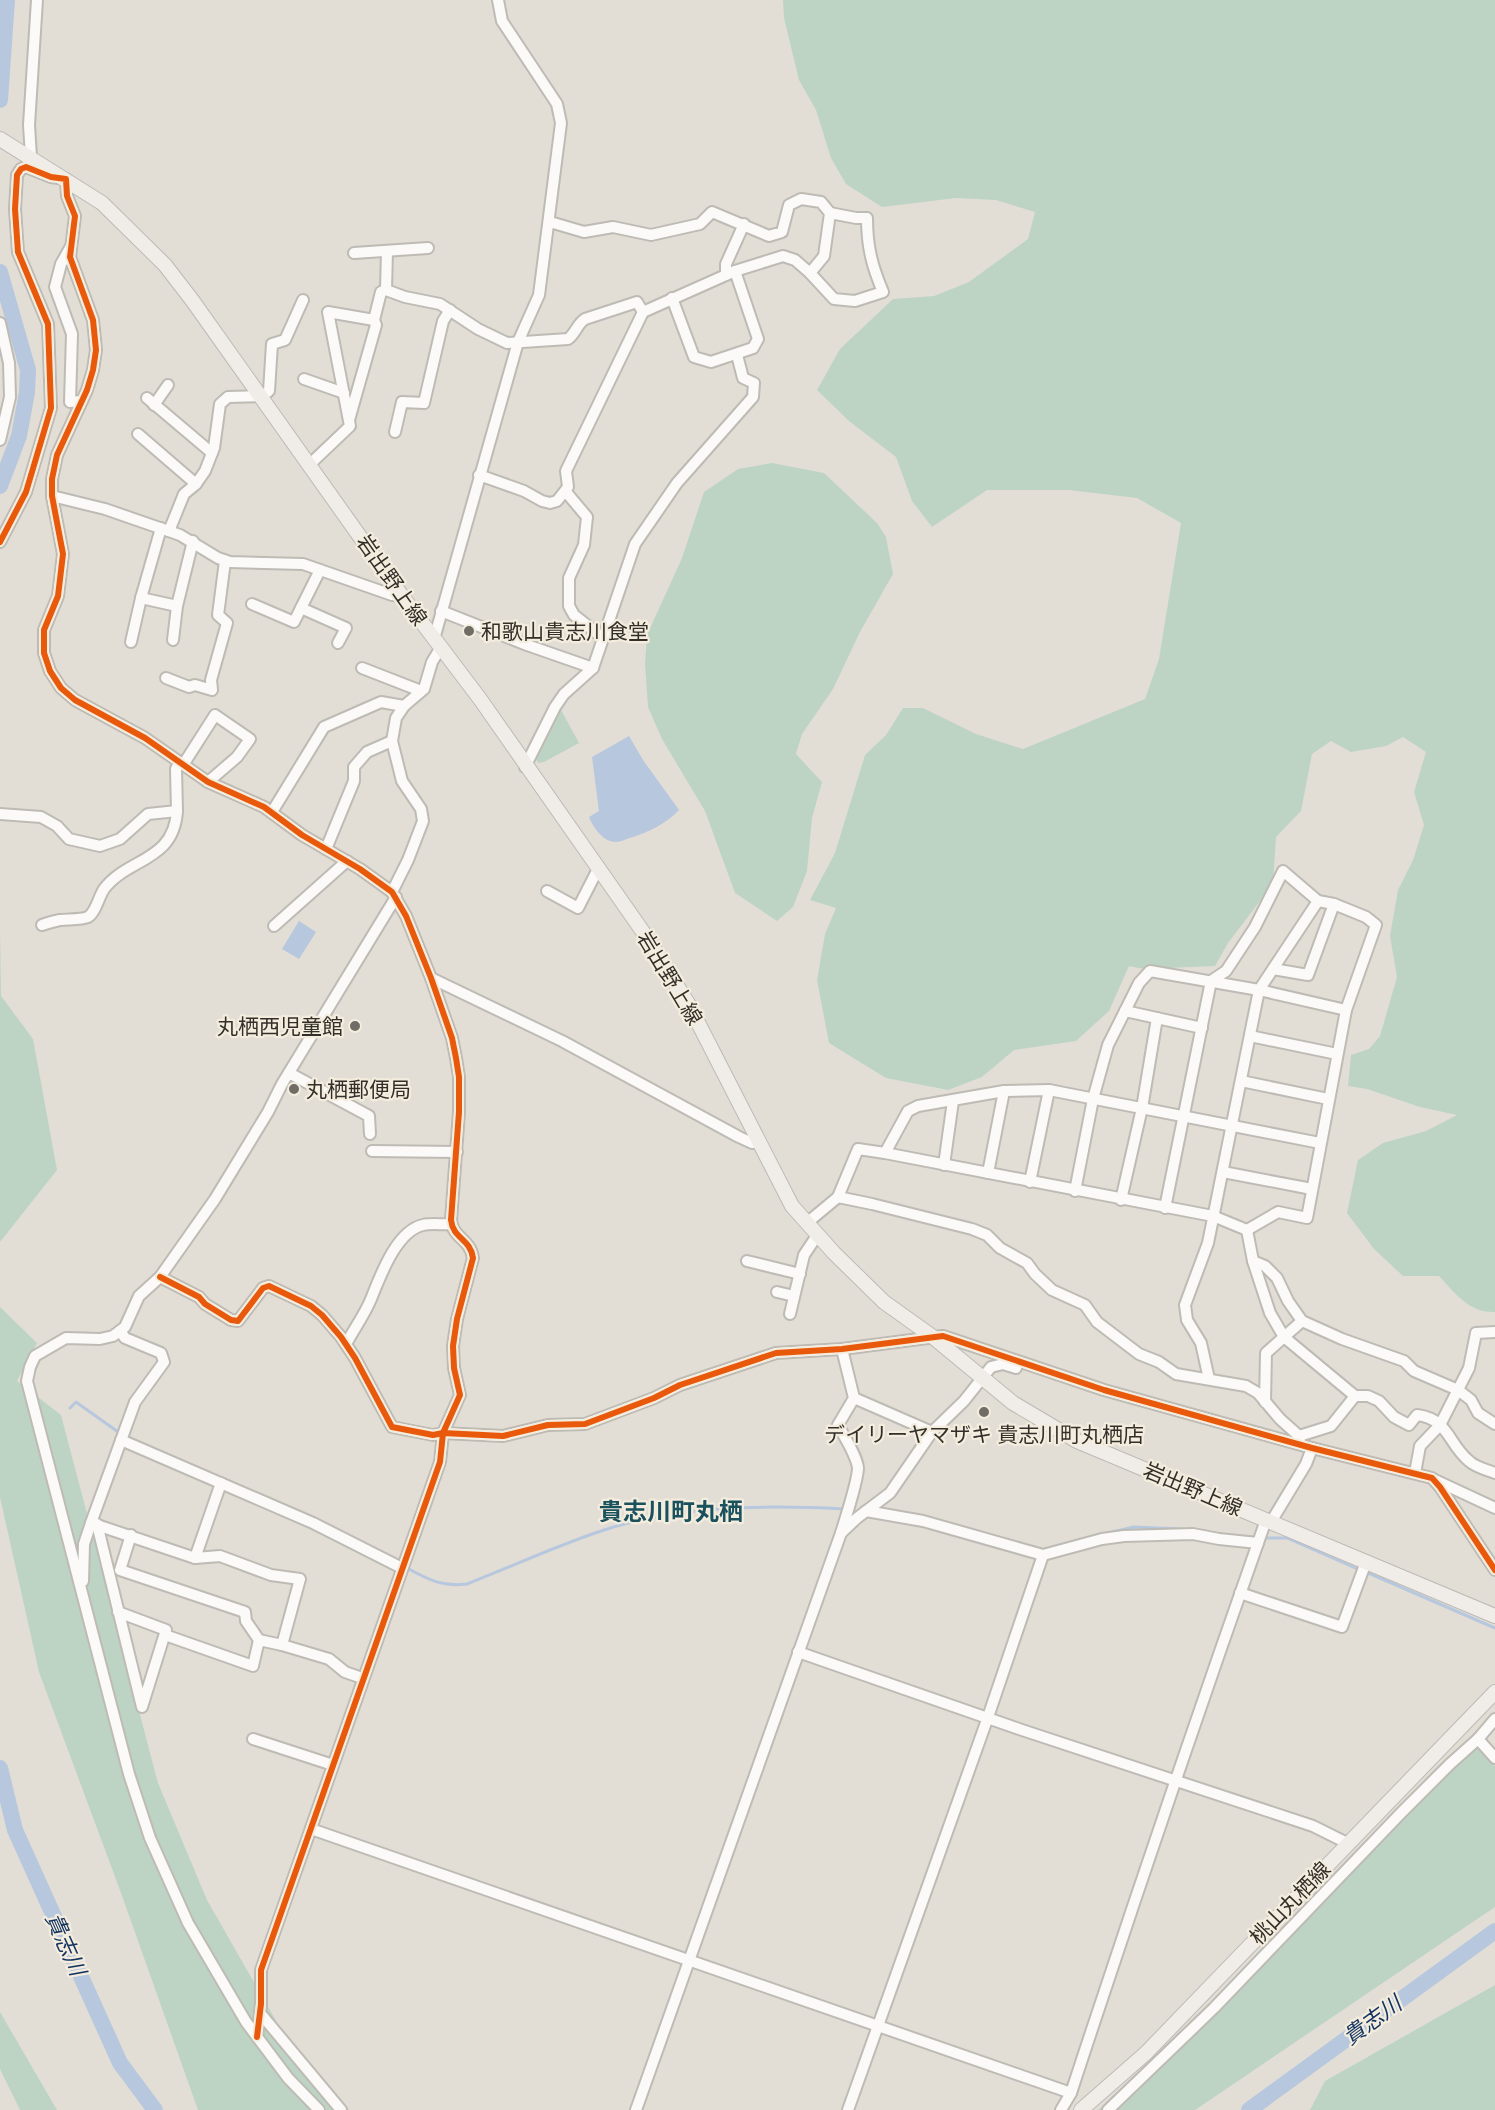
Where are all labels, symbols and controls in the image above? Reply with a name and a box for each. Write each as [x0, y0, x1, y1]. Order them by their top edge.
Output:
street label: 岩出野上線 [350, 529, 434, 631]
place label: 和歌山貴志川食堂 [481, 617, 649, 646]
marker: 和歌山貴志川食堂 [462, 624, 476, 638]
street label: 岩出野上線 [631, 926, 709, 1030]
place label: 丸栖西児童館 [217, 1012, 343, 1041]
marker: 丸栖西児童館 [348, 1019, 362, 1033]
place label: 丸栖郵便局 [306, 1075, 411, 1104]
marker: 丸栖郵便局 [287, 1082, 301, 1096]
marker: デイリーヤマザキ 貴志川町丸栖店 [977, 1405, 991, 1419]
place label: デイリーヤマザキ 貴志川町丸栖店 [824, 1420, 1144, 1449]
street label: 岩出野上線 [1139, 1455, 1247, 1523]
district label: 貴志川町丸栖 [599, 1495, 743, 1527]
street label: 桃山丸栖線 [1243, 1855, 1337, 1951]
water label: 貴志川 [39, 1908, 94, 1982]
water label: 貴志川 [1336, 1987, 1409, 2052]

